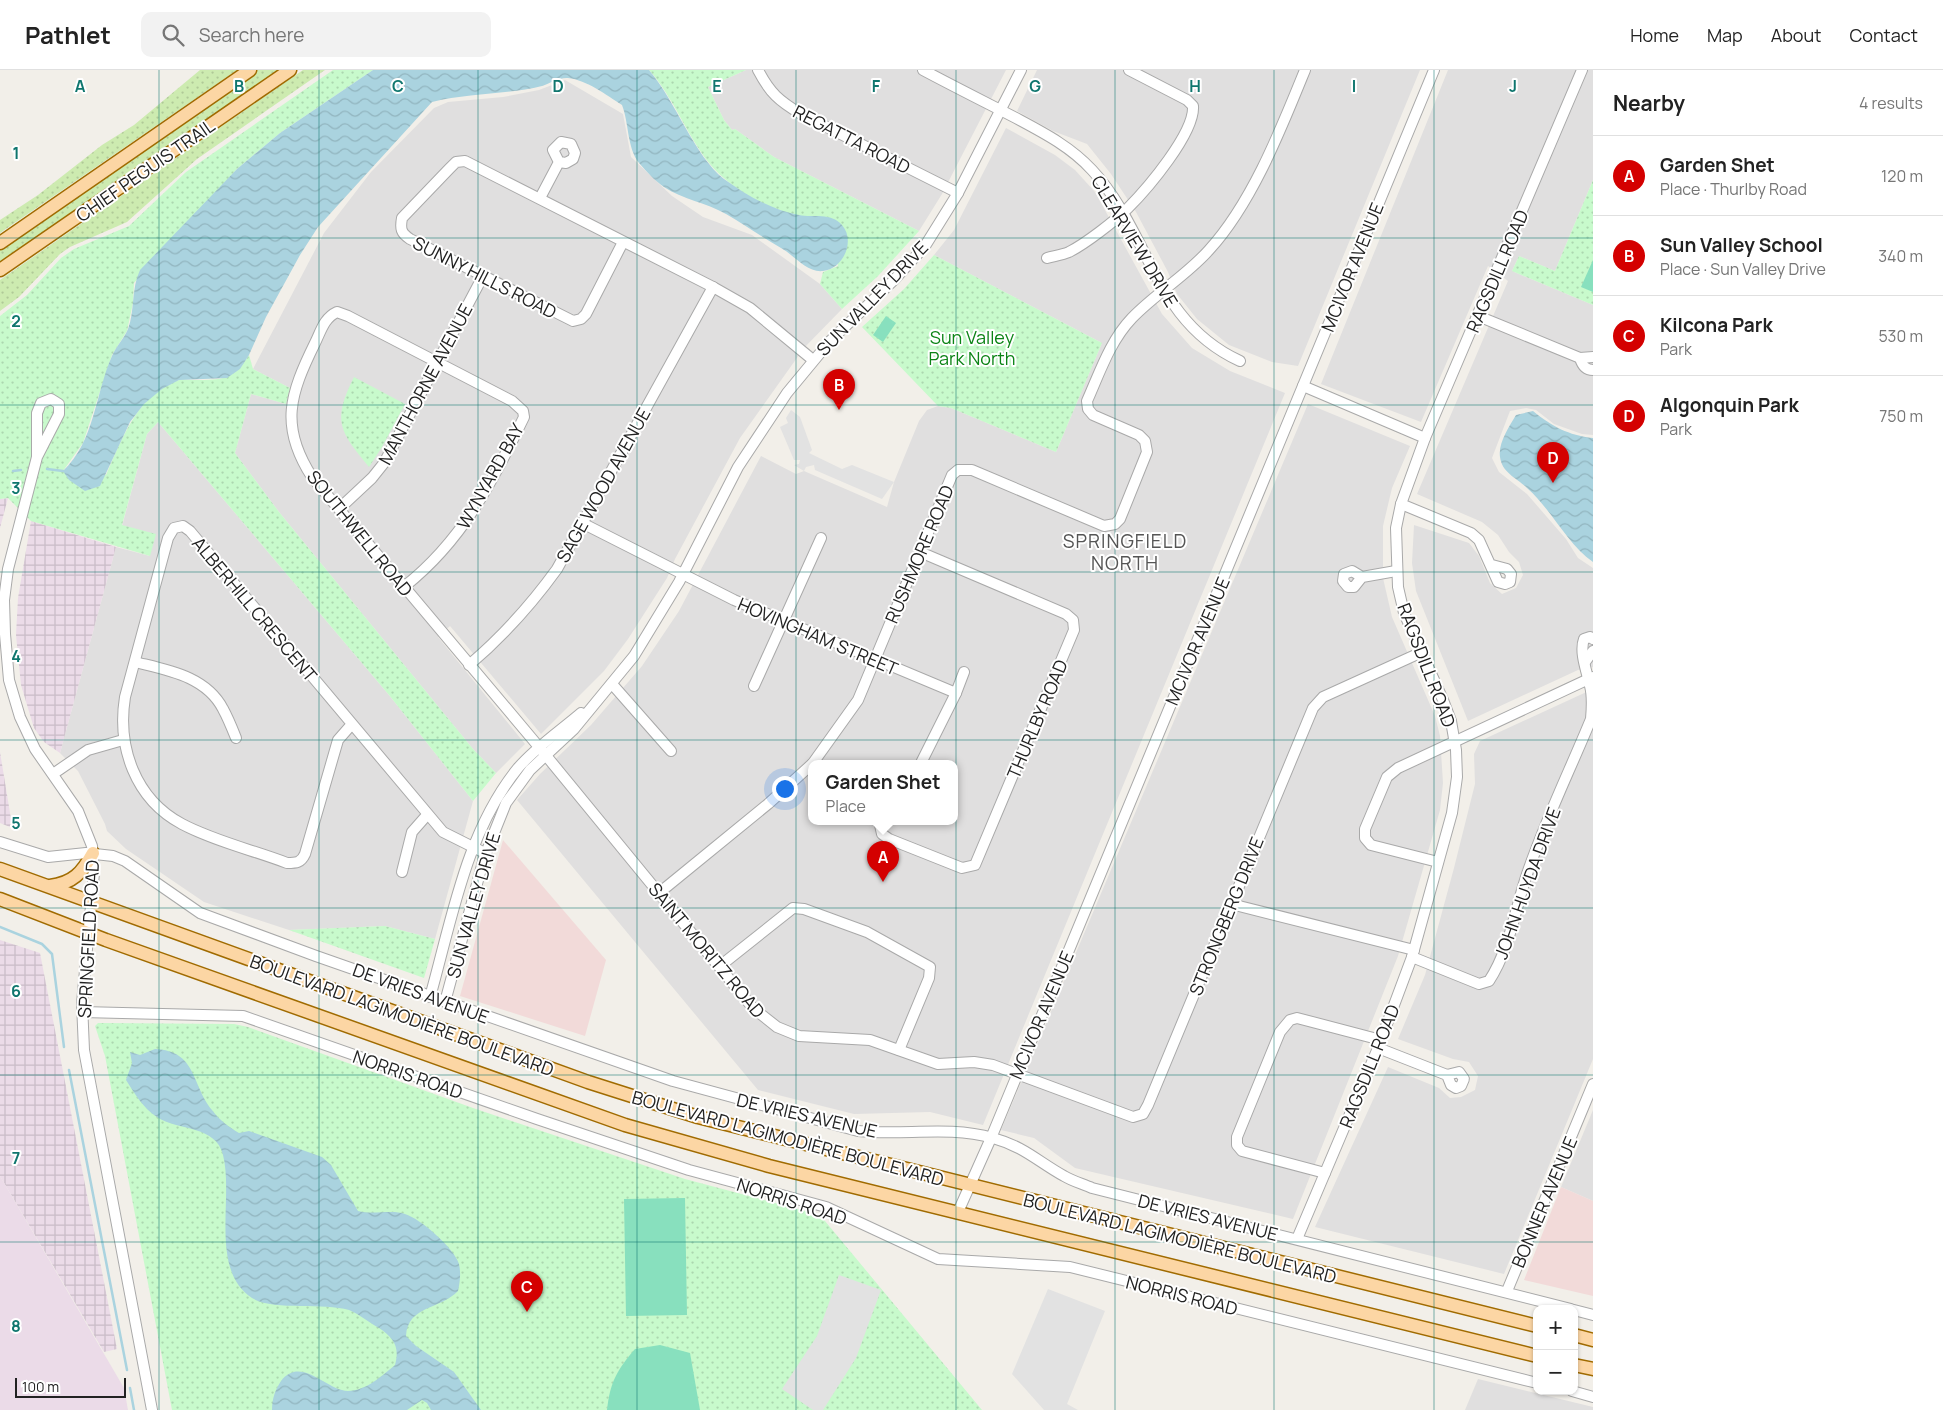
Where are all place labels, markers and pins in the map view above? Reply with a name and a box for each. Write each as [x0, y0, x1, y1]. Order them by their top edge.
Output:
pin: B [823, 369, 855, 410]
pin: D [1537, 442, 1569, 483]
pin: A [867, 841, 899, 882]
pin: C [511, 1271, 543, 1312]

